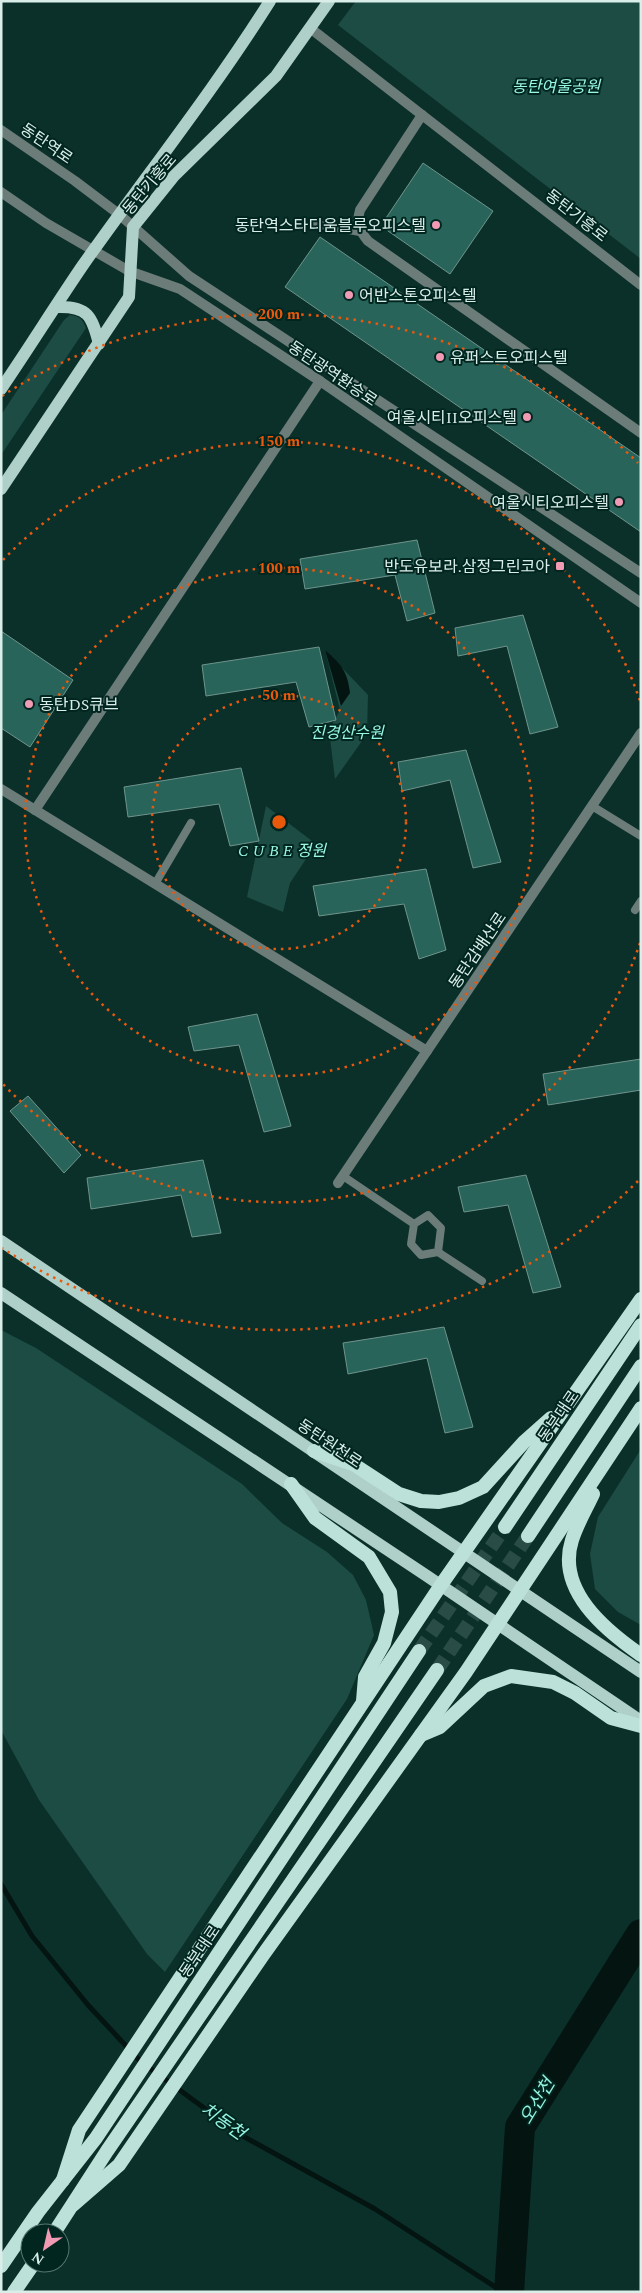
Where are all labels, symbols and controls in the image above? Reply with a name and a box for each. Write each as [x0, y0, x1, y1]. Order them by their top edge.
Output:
park label: 동탄여울공원 [512, 75, 601, 99]
street label: 동탄역로 [15, 117, 78, 170]
street label: 동탄기흥로 [117, 149, 183, 221]
street label: 동탄기흥로 [540, 184, 613, 248]
place label: 동탄역스타디움블루오피스텔 [235, 214, 426, 238]
marker: 동탄역스타디움블루오피스텔 [430, 219, 442, 231]
place label: 어반스톤오피스텔 [359, 284, 477, 308]
marker: 어반스톤오피스텔 [343, 289, 355, 301]
text: 200 m [258, 303, 301, 326]
street label: 동탄광역환승로 [283, 335, 382, 413]
place label: 유퍼스트오피스텔 [450, 346, 568, 370]
marker: 유퍼스트오피스텔 [434, 351, 446, 363]
place label: 여울시티II오피스텔 [387, 406, 517, 430]
marker: 여울시티II오피스텔 [521, 411, 533, 423]
text: 150 m [258, 430, 301, 453]
place label: 여울시티오피스텔 [491, 491, 609, 515]
marker: 여울시티오피스텔 [613, 496, 625, 508]
place label: 반도유보라.삼정그린코아 [384, 555, 550, 579]
text: 100 m [258, 557, 301, 580]
marker: 반도유보라.삼정그린코아 [554, 560, 566, 572]
text: 50 m [262, 684, 297, 707]
place label: 동탄DS큐브 [39, 693, 119, 717]
marker: 동탄DS큐브 [23, 698, 35, 710]
park label: 진경산수원 [310, 721, 385, 745]
centre of rings [270, 813, 288, 831]
park label: C U B E 정원 [238, 839, 327, 863]
street label: 동탄감배산로 [443, 907, 513, 994]
street label: 동부대로 [532, 1385, 585, 1448]
street label: 동탄원천로 [292, 1413, 367, 1475]
street label: 동부대로 [173, 1920, 226, 1983]
water label: 오산천 [513, 2071, 563, 2130]
water label: 치동천 [195, 2096, 253, 2148]
north arrow [20, 2223, 70, 2273]
text: N [27, 2246, 49, 2270]

